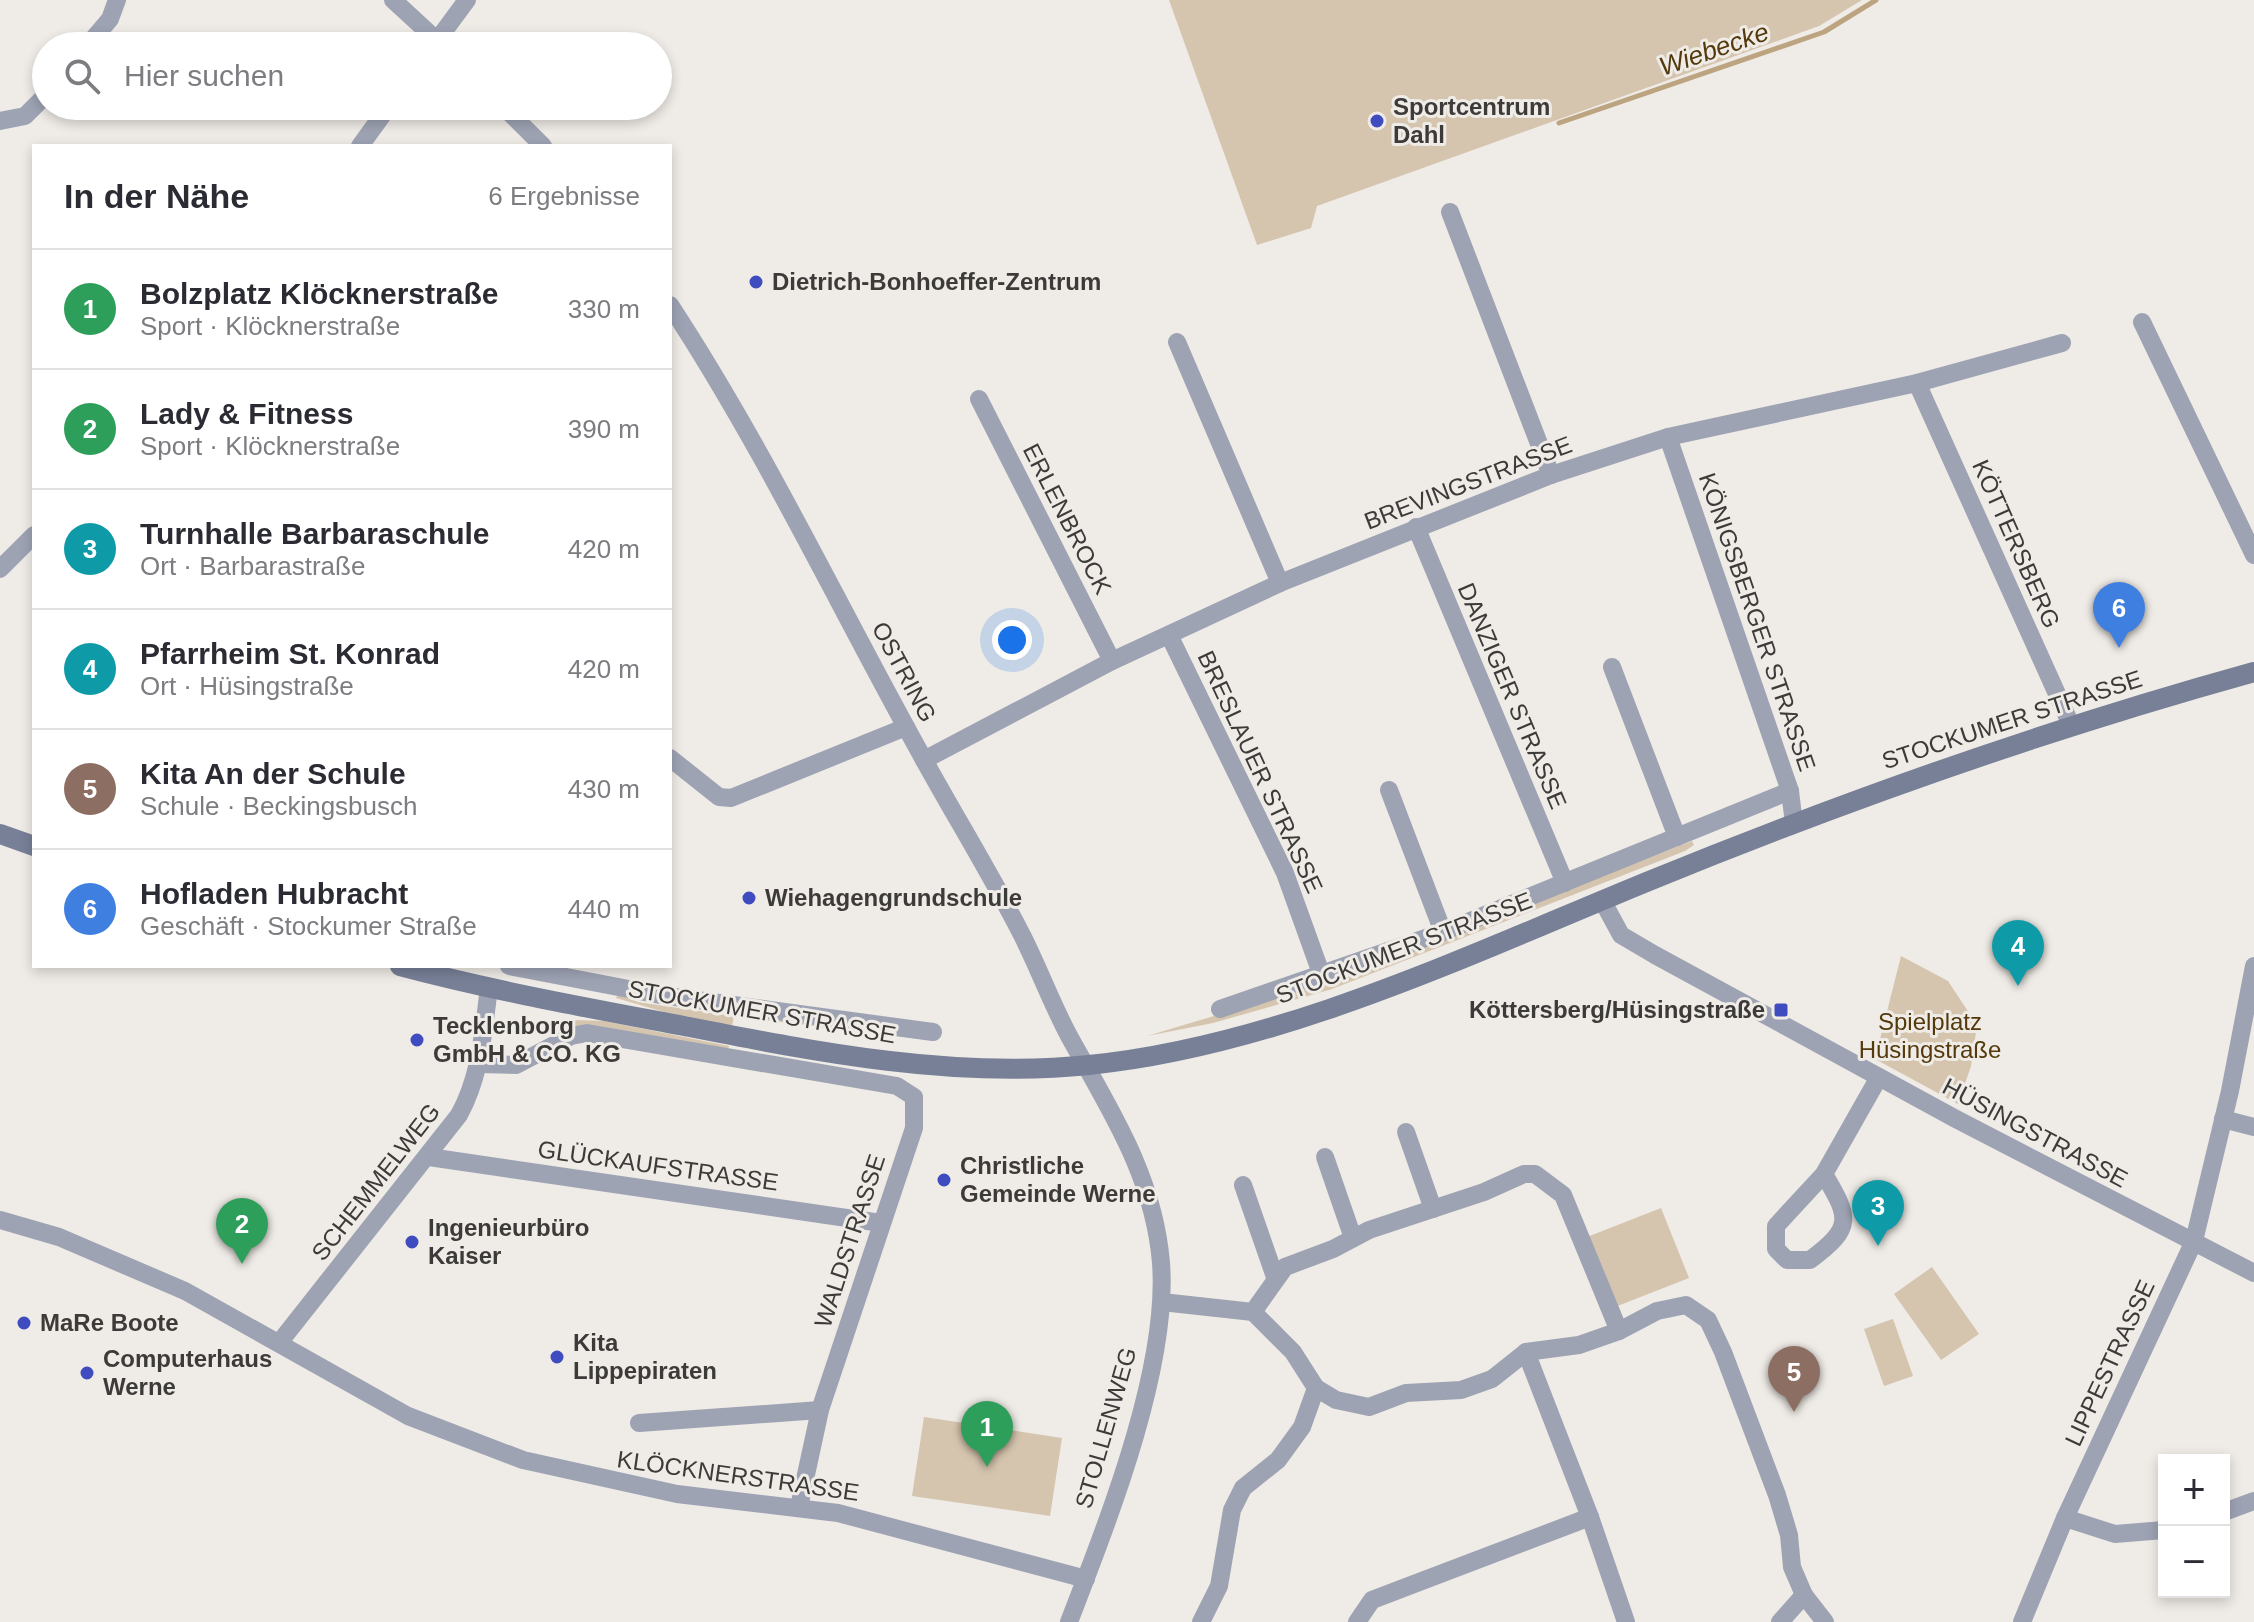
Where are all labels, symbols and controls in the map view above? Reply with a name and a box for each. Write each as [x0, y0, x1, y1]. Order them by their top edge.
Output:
water label: Wiebecke [1655, 16, 1773, 82]
search box [32, 32, 672, 120]
icon: search [60, 54, 104, 98]
text: Hier suchen [124, 59, 284, 92]
place label: Sportcentrum Dahl [1393, 93, 1550, 148]
marker: Sportcentrum Dahl [1368, 112, 1386, 130]
text: In der Nähe [64, 177, 249, 215]
text: 6 Ergebnisse [488, 181, 640, 211]
place label: Dietrich-Bonhoeffer-Zentrum [772, 268, 1101, 295]
marker: Dietrich-Bonhoeffer-Zentrum [747, 273, 765, 291]
text: Bolzplatz Klöcknerstraße [140, 277, 498, 310]
text: 1 [83, 294, 97, 324]
text: 330 m [568, 294, 640, 324]
text: Sport · Klöcknerstraße [140, 311, 400, 341]
text: Lady & Fitness [140, 397, 353, 430]
text: 2 [83, 414, 97, 444]
text: 390 m [568, 414, 640, 444]
street label: BREVINGSTRASSE [1360, 430, 1575, 535]
text: Sport · Klöcknerstraße [140, 431, 400, 461]
street label: ERLENBROCK [1018, 439, 1117, 599]
street label: KÖTTERSBERG [1967, 455, 2066, 632]
street label: KÖNIGSBERGER STRASSE [1694, 469, 1821, 774]
text: Turnhalle Barbaraschule [140, 517, 490, 550]
text: 3 [83, 534, 97, 564]
text: 420 m [568, 534, 640, 564]
text: Ort · Barbarastraße [140, 551, 365, 581]
street label: DANZIGER STRASSE [1453, 579, 1572, 813]
pin: 6 [2093, 582, 2145, 648]
street label: OSTRING [867, 617, 942, 726]
your location [992, 620, 1032, 660]
text: Pfarrheim St. Konrad [140, 637, 440, 670]
street label: BRESLAUER STRASSE [1192, 646, 1328, 897]
text: 4 [83, 654, 97, 684]
text: 420 m [568, 654, 640, 684]
street label: STOCKUMER STRASSE [1879, 665, 2145, 774]
text: Ort · Hüsingstraße [140, 671, 354, 701]
text: Kita An der Schule [140, 757, 406, 790]
text: 5 [83, 774, 97, 804]
text: 430 m [568, 774, 640, 804]
text: Schule · Beckingsbusch [140, 791, 417, 821]
text: Hofladen Hubracht [140, 877, 408, 910]
place label: Wiehagengrundschule [765, 884, 1022, 911]
street label: STOCKUMER STRASSE [1272, 886, 1535, 1009]
marker: Wiehagengrundschule [740, 889, 758, 907]
text: 6 [83, 894, 97, 924]
text: 440 m [568, 894, 640, 924]
text: Geschäft · Stockumer Straße [140, 911, 477, 941]
pin: 4 [1992, 920, 2044, 986]
street label: STOCKUMER STRASSE [626, 975, 898, 1048]
place label: Köttersberg/Hüsingstraße [1469, 996, 1765, 1023]
marker: Köttersberg/Hüsingstraße [1772, 1001, 1790, 1019]
park label: Spielplatz Hüsingstraße [1859, 1008, 2001, 1063]
place label: Tecklenborg GmbH & CO. KG [433, 1012, 621, 1067]
marker: Tecklenborg GmbH & CO. KG [408, 1031, 426, 1049]
street label: HÜSINGSTRASSE [1938, 1072, 2132, 1193]
street label: SCHEMMELWEG [306, 1098, 445, 1265]
street label: GLÜCKAUFSTRASSE [536, 1135, 780, 1196]
street label: WALDSTRASSE [809, 1151, 890, 1331]
place label: Christliche Gemeinde Werne [960, 1152, 1156, 1207]
marker: Christliche Gemeinde Werne [935, 1171, 953, 1189]
pin: 3 [1852, 1180, 1904, 1246]
pin: 2 [216, 1198, 268, 1264]
place label: Ingenieurbüro Kaiser [428, 1214, 589, 1269]
marker: Ingenieurbüro Kaiser [403, 1233, 421, 1251]
street label: LIPPESTRASSE [2059, 1275, 2160, 1450]
place label: MaRe Boote [40, 1309, 179, 1336]
marker: MaRe Boote [15, 1314, 33, 1332]
place label: Kita Lippepiraten [573, 1329, 717, 1384]
street label: STOLLENWEG [1070, 1344, 1141, 1511]
place label: Computerhaus Werne [103, 1345, 272, 1400]
pin: 5 [1768, 1346, 1820, 1412]
marker: Kita Lippepiraten [548, 1348, 566, 1366]
marker: Computerhaus Werne [78, 1364, 96, 1382]
pin: 1 [961, 1401, 1013, 1467]
street label: KLÖCKNERSTRASSE [615, 1445, 861, 1506]
map controls [2158, 1454, 2230, 1598]
button: + [2158, 1454, 2230, 1526]
button: − [2158, 1526, 2230, 1598]

